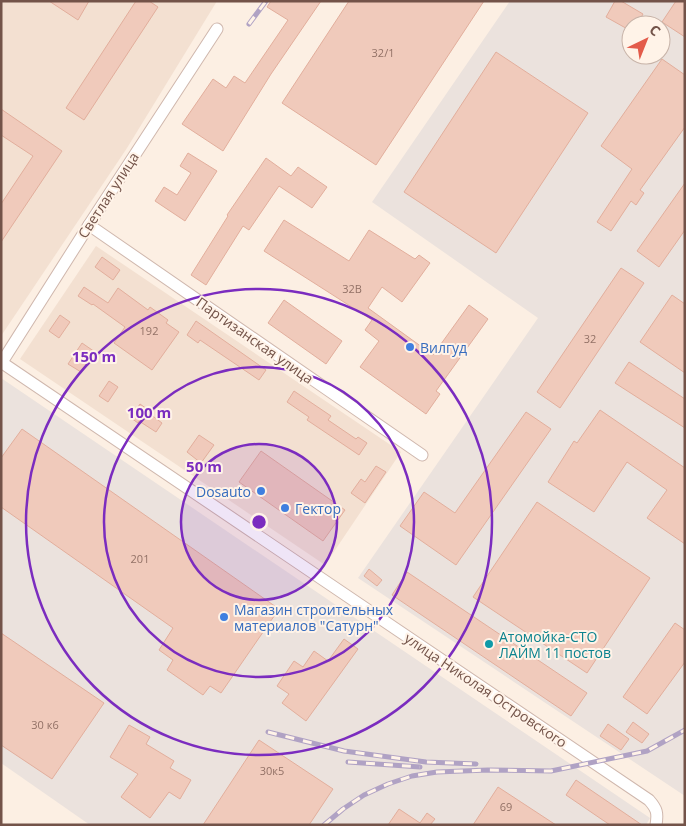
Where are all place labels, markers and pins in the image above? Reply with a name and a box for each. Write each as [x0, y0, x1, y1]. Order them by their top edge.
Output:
place label: Вилгуд [420, 338, 467, 357]
marker: Вилгуд [404, 341, 416, 353]
place label: Dosauto [196, 482, 251, 501]
marker: Dosauto [255, 485, 267, 497]
place label: Гектор [295, 499, 341, 518]
marker: Гектор [279, 502, 291, 514]
centre of rings [250, 513, 268, 531]
place label: Магазин строительных материалов "Сатурн" [234, 600, 394, 635]
marker: Магазин строительных материалов "Сатурн" [218, 611, 230, 623]
place label: Атомойка-СТО ЛАЙМ 11 постов [499, 627, 611, 662]
marker: Атомойка-СТО ЛАЙМ 11 постов [483, 638, 495, 650]

